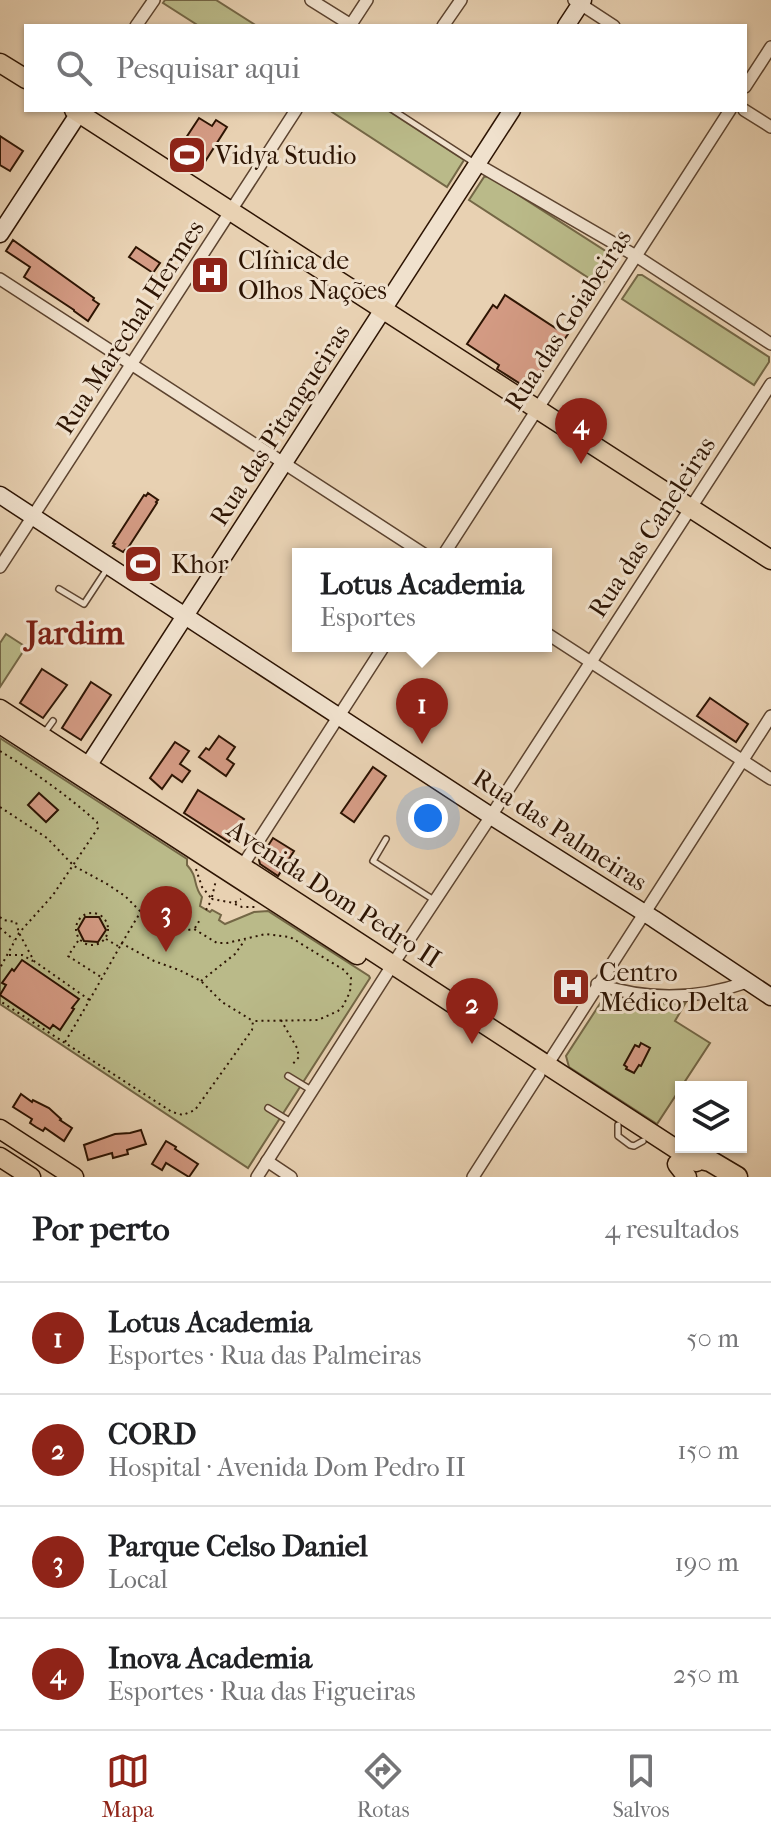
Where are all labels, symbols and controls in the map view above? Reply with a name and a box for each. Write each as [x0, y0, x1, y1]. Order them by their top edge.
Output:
search box [24, 24, 747, 112]
icon: search [52, 46, 96, 90]
text: Pesquisar aqui [116, 51, 300, 86]
sports icon: Vidya Studio [166, 134, 208, 176]
place label: Vidya Studio [214, 140, 356, 171]
street label: Rua Marechal Hermes [49, 214, 211, 440]
street label: Rua das Goiabeiras [498, 223, 638, 417]
place label: Clínica de Olhos Nações [238, 245, 387, 306]
hospital icon: Clínica de Olhos Nações [189, 254, 231, 296]
street label: Rua das Pitangueiras [203, 318, 357, 532]
pin: 4 [555, 398, 607, 464]
street label: Rua das Caneleiras [582, 431, 722, 623]
sports icon: Khor [122, 543, 164, 585]
popup [292, 548, 552, 652]
place label: Khor [171, 549, 228, 580]
text: Lotus Academia [320, 567, 524, 602]
text: Esportes [320, 602, 416, 633]
district label: Jardim [23, 613, 125, 653]
pin: 1 [396, 678, 448, 744]
street label: Rua das Palmeiras [467, 762, 653, 898]
your location [408, 798, 448, 838]
street label: Avenida Dom Pedro II [221, 813, 447, 975]
pin: 3 [140, 886, 192, 952]
place label: Centro Médico Delta [599, 957, 749, 1018]
hospital icon: Centro Médico Delta [550, 966, 592, 1008]
pin: 2 [446, 978, 498, 1044]
map controls [675, 1081, 747, 1153]
button: layers [675, 1081, 747, 1153]
text: Por perto [32, 1209, 170, 1249]
text: 4 resultados [605, 1214, 739, 1245]
text: Lotus Academia [108, 1305, 312, 1340]
text: 1 [53, 1323, 63, 1354]
text: 50 m [686, 1323, 739, 1354]
text: Esportes · Rua das Palmeiras [108, 1340, 421, 1371]
text: CORD [108, 1417, 196, 1452]
text: 2 [51, 1435, 65, 1466]
text: 150 m [677, 1435, 739, 1466]
text: Hospital · Avenida Dom Pedro II [108, 1452, 466, 1483]
text: Parque Celso Daniel [108, 1529, 368, 1564]
text: 3 [53, 1547, 63, 1578]
text: 190 m [675, 1547, 739, 1578]
text: Local [108, 1564, 168, 1595]
text: Inova Academia [108, 1641, 312, 1676]
text: 4 [50, 1659, 66, 1690]
text: 250 m [673, 1659, 739, 1690]
text: Esportes · Rua das Figueiras [108, 1676, 416, 1707]
tab: Mapa [101, 1749, 154, 1823]
tab: Rotas [357, 1749, 410, 1823]
tab: Salvos [612, 1749, 670, 1823]

